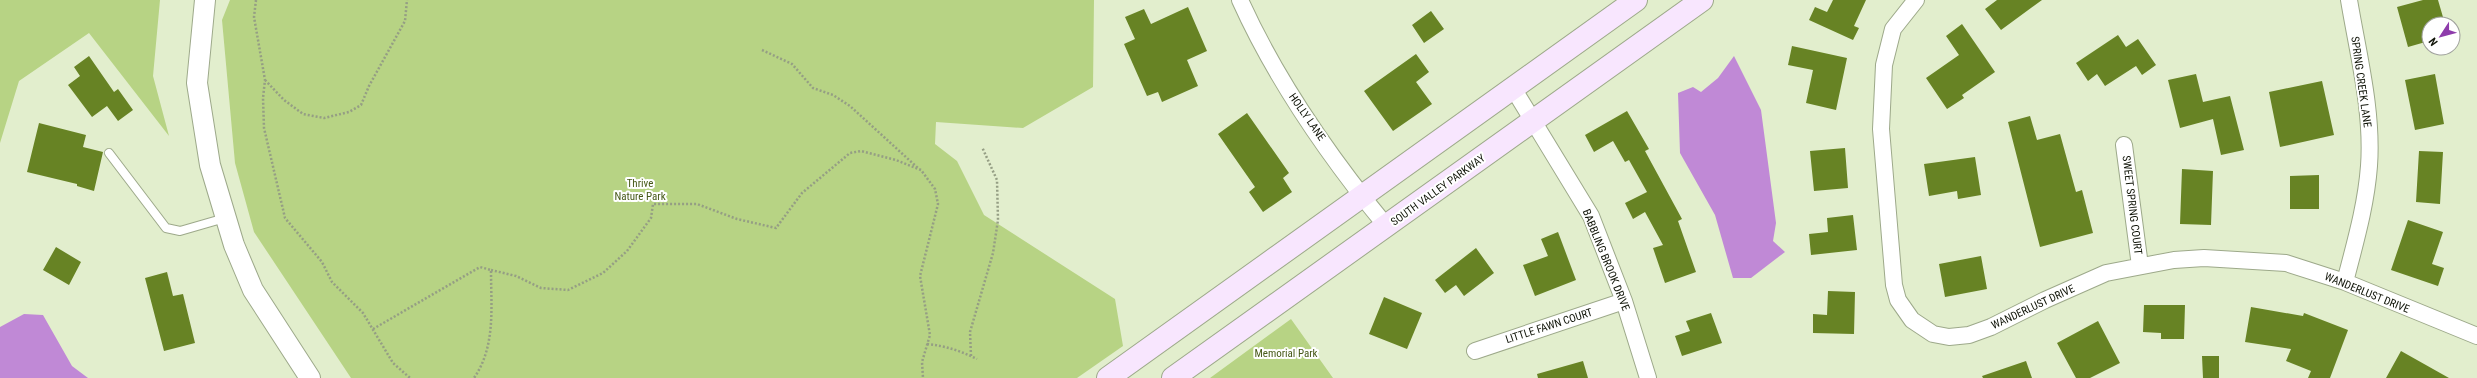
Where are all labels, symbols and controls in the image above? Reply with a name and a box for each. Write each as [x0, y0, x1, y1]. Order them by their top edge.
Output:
north arrow [2421, 16, 2461, 56]
text: N [2426, 35, 2441, 48]
street label: SPRING CREEK LANE [2348, 36, 2374, 129]
street label: HOLLY LANE [1286, 91, 1328, 144]
street label: SOUTH VALLEY PARKWAY [1388, 151, 1488, 229]
street label: SWEET SPRING COURT [2119, 155, 2145, 255]
park label: Thrive Nature Park [614, 177, 666, 203]
street label: BABBLING BROOK DRIVE [1580, 207, 1633, 313]
street label: WANDERLUST DRIVE [2323, 270, 2412, 316]
street label: WANDERLUST DRIVE [1989, 282, 2077, 332]
street label: LITTLE FAWN COURT [1504, 306, 1594, 346]
park label: Memorial Park [1254, 347, 1318, 360]

